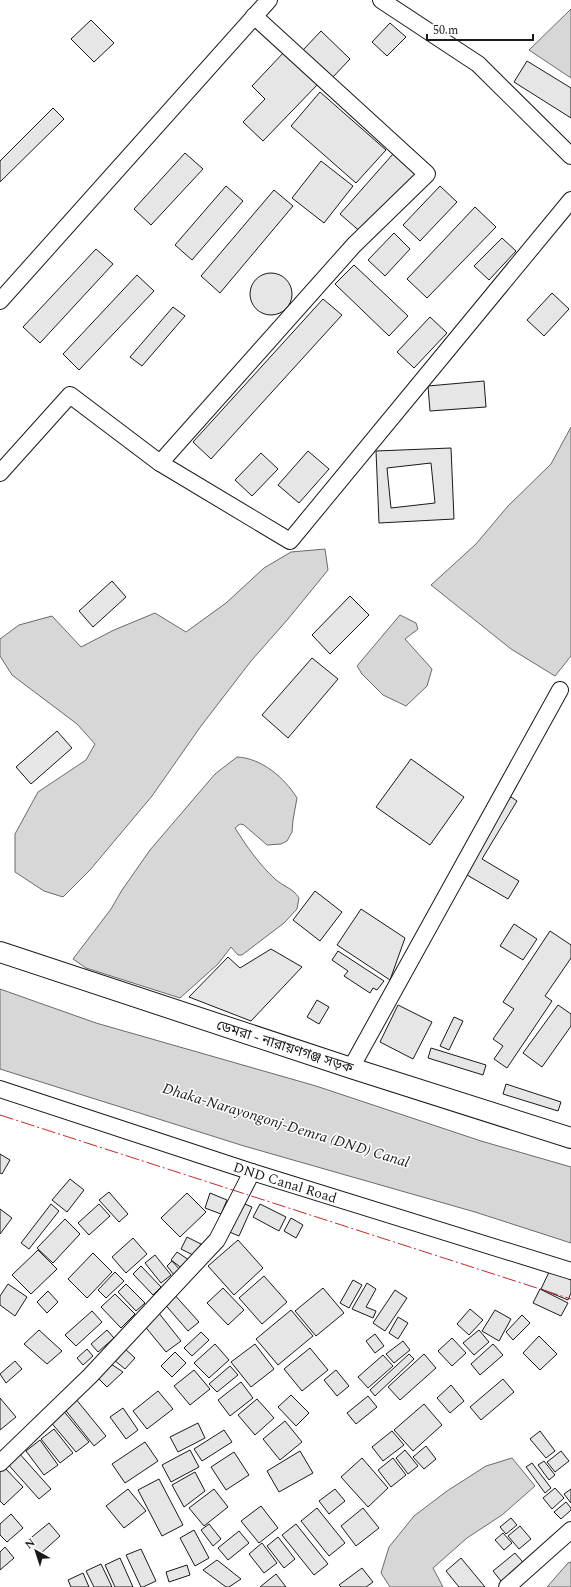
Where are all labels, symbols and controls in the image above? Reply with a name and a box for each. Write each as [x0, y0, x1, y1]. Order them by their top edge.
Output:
scale bar [427, 16, 533, 42]
text: 50 m [433, 21, 458, 40]
street label: ডেমরা - নারায়ণগঞ্জ সড়ক [214, 1014, 357, 1079]
water label: Dhaka-Narayongonj-Demra (DND) Canal [160, 1077, 412, 1174]
street label: DND Canal Road [231, 1157, 340, 1209]
north arrow [16, 1531, 56, 1571]
text: N [21, 1534, 39, 1553]

